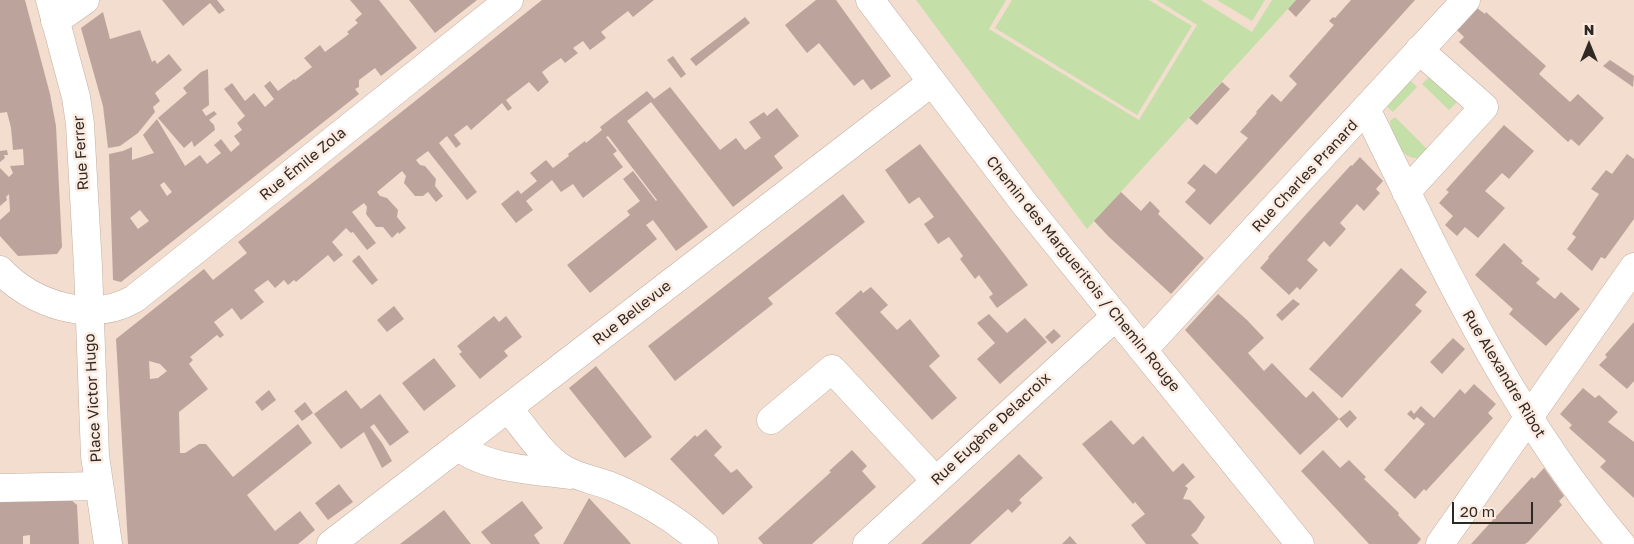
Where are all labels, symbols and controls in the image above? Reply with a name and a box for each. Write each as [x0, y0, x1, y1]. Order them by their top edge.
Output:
north arrow [1564, 20, 1614, 70]
text: N [1584, 21, 1594, 38]
street label: Rue Ferrer [69, 115, 93, 191]
street label: Rue Charles Pranard [1248, 116, 1362, 236]
street label: Rue Émile Zola [256, 124, 350, 204]
street label: Chemin des Margueritois / Chemin Rouge [982, 153, 1184, 395]
street label: Rue Bellevue [589, 277, 675, 349]
street label: Rue Alexandre Ribot [1459, 307, 1549, 441]
street label: Place Victor Hugo [81, 333, 105, 463]
street label: Rue Eugène Delacroix [927, 369, 1055, 489]
scale bar [1454, 492, 1535, 524]
text: 20 m [1460, 502, 1495, 520]

